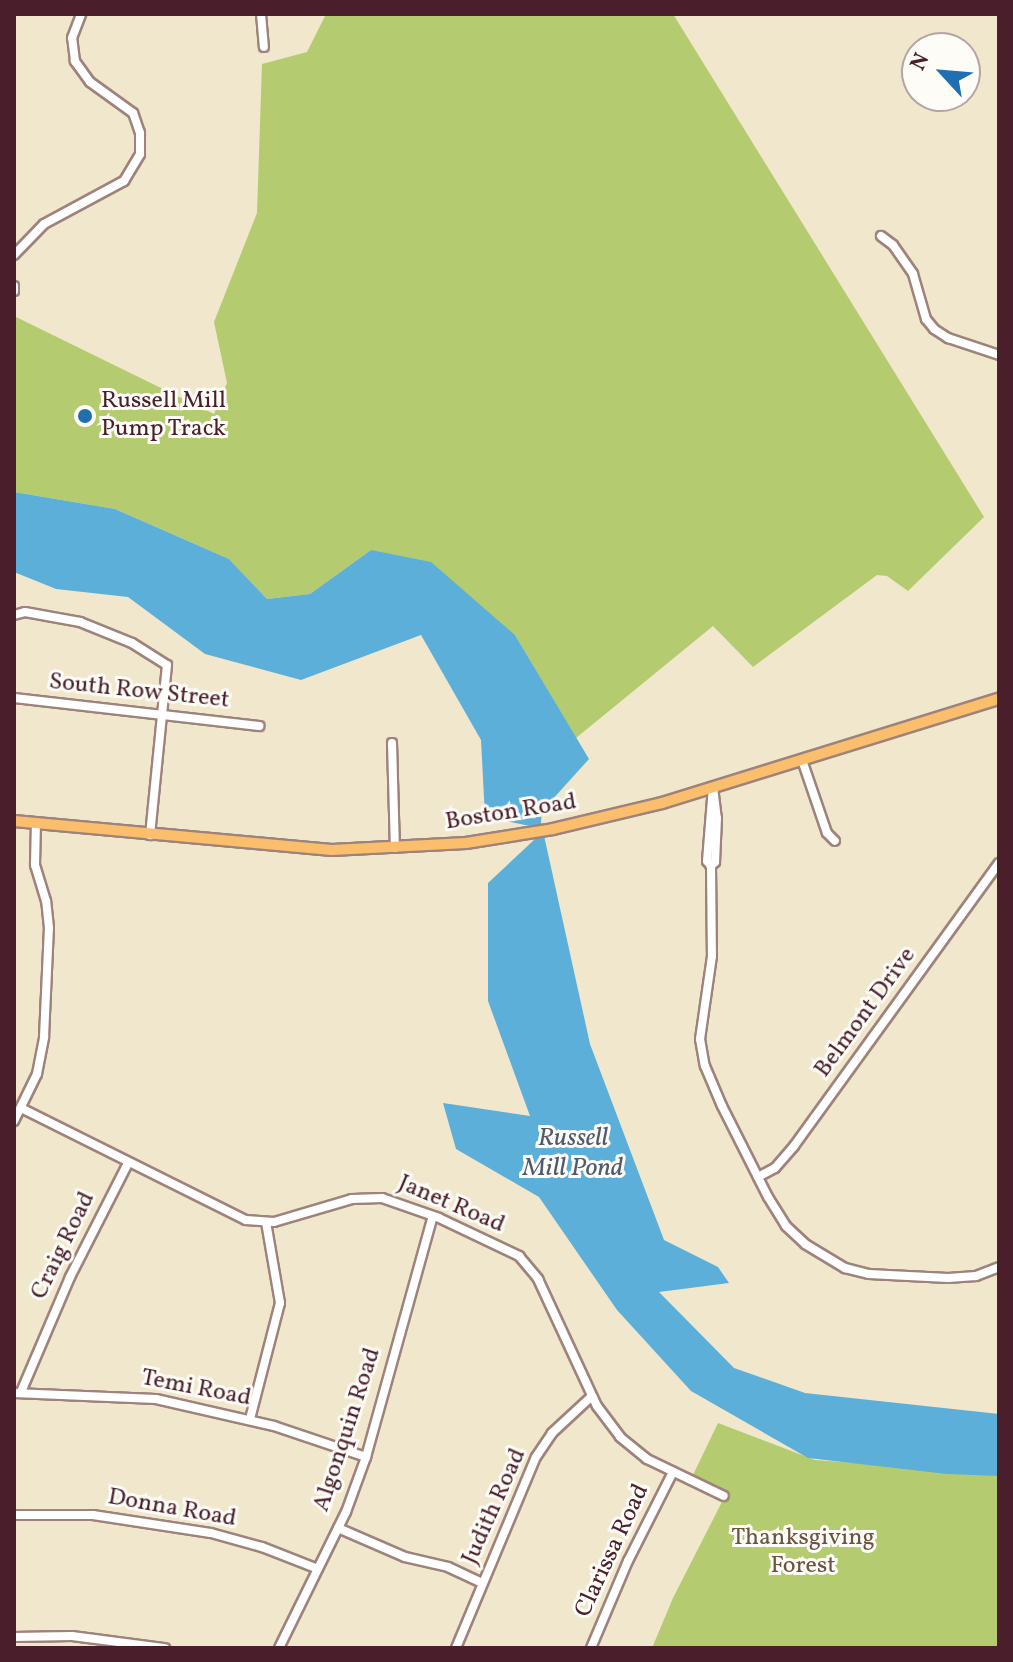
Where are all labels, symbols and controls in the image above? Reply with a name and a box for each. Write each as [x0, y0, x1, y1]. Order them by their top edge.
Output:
north arrow [901, 32, 981, 112]
text: N [903, 48, 938, 76]
place label: Russell Mill Pump Track [101, 388, 227, 444]
marker: Russell Mill Pump Track [76, 407, 94, 425]
street label: South Row Street [47, 668, 231, 716]
street label: Boston Road [443, 788, 579, 838]
street label: Belmont Drive [809, 942, 923, 1084]
water label: Russell Mill Pond [523, 1123, 623, 1184]
street label: Janet Road [393, 1170, 509, 1240]
street label: Craig Road [26, 1187, 102, 1305]
street label: Algonquin Road [308, 1344, 388, 1516]
street label: Temi Road [139, 1364, 253, 1414]
street label: Judith Road [457, 1445, 533, 1569]
street label: Clarissa Road [570, 1480, 656, 1622]
street label: Donna Road [106, 1484, 238, 1534]
park label: Thanksgiving Forest [731, 1525, 875, 1581]

